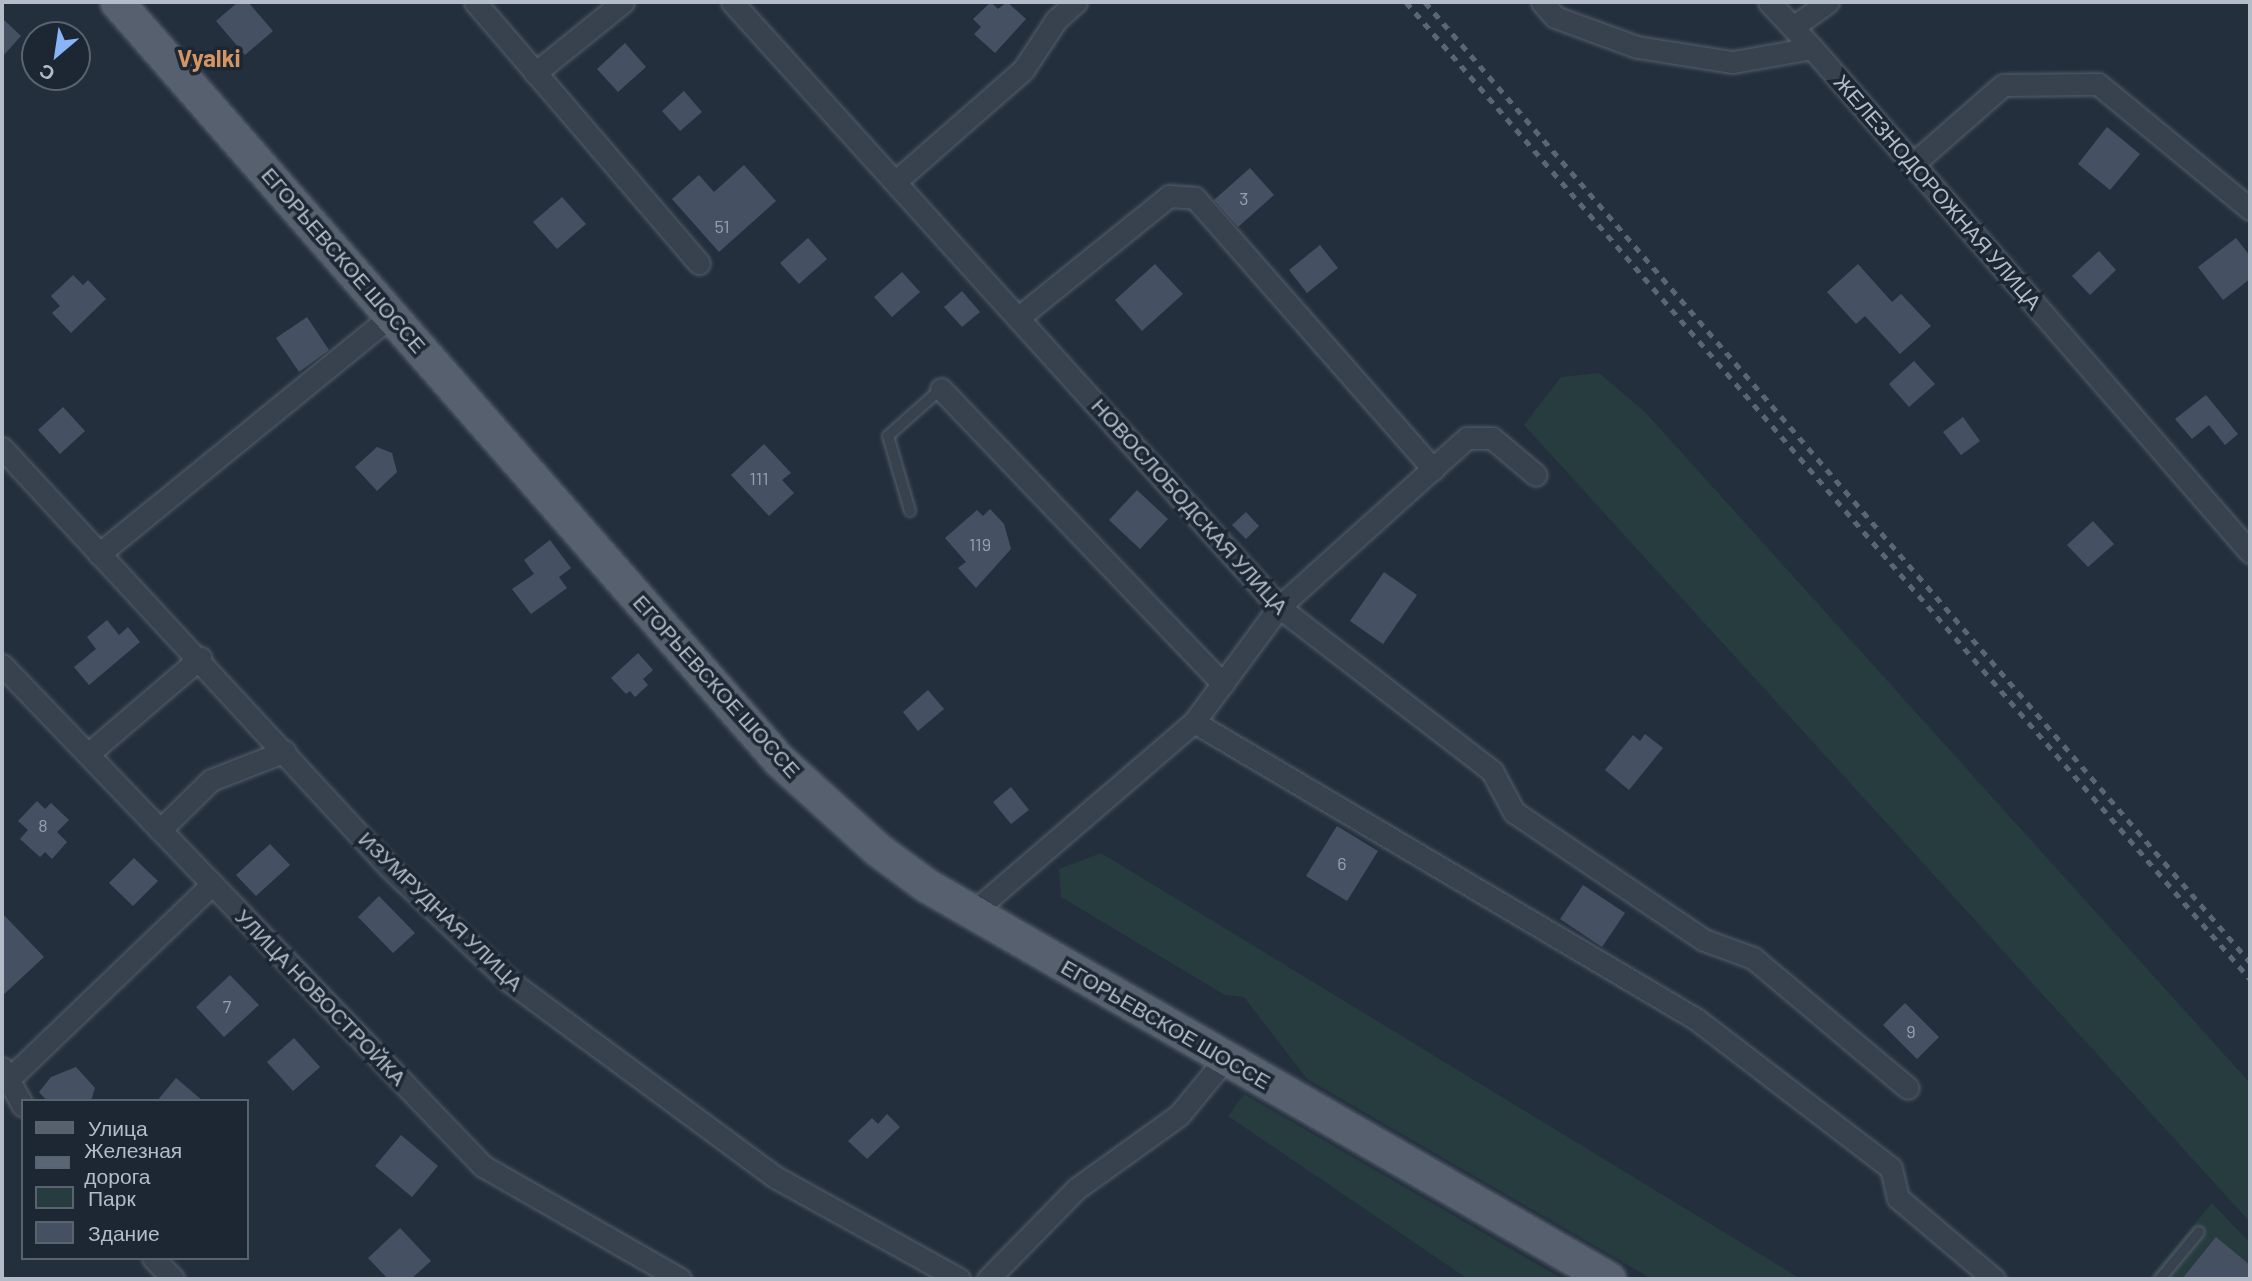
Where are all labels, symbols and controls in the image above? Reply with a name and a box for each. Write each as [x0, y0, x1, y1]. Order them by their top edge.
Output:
north arrow [21, 21, 91, 91]
district label: Vyalki [177, 44, 241, 72]
text: С [35, 60, 58, 86]
street label: ЖЕЛЕЗНОДОРОЖНАЯ УЛИЦА [1829, 69, 2047, 315]
street label: ЕГОРЬЕВСКОЕ ШОССЕ [257, 162, 431, 358]
house number: 3 [1239, 187, 1249, 209]
house number: 51 [714, 215, 730, 237]
street label: НОВОСЛОБОДСКАЯ УЛИЦА [1087, 393, 1293, 619]
house number: 111 [749, 467, 769, 489]
house number: 119 [969, 533, 991, 555]
street label: ЕГОРЬЕВСКОЕ ШОССЕ [628, 589, 806, 783]
house number: 8 [38, 814, 48, 836]
street label: ИЗУМРУДНАЯ УЛИЦА [354, 826, 528, 996]
house number: 6 [1337, 852, 1347, 874]
street label: УЛИЦА НОВОСТРОЙКА [230, 904, 412, 1090]
street label: ЕГОРЬЕВСКОЕ ШОССЕ [1057, 954, 1275, 1094]
house number: 7 [223, 995, 231, 1017]
house number: 9 [1906, 1020, 1916, 1042]
legend [21, 1099, 248, 1260]
text: Улица [88, 1115, 148, 1140]
text: Железная дорога [84, 1137, 182, 1188]
text: Парк [88, 1185, 136, 1210]
text: Здание [88, 1220, 160, 1245]

